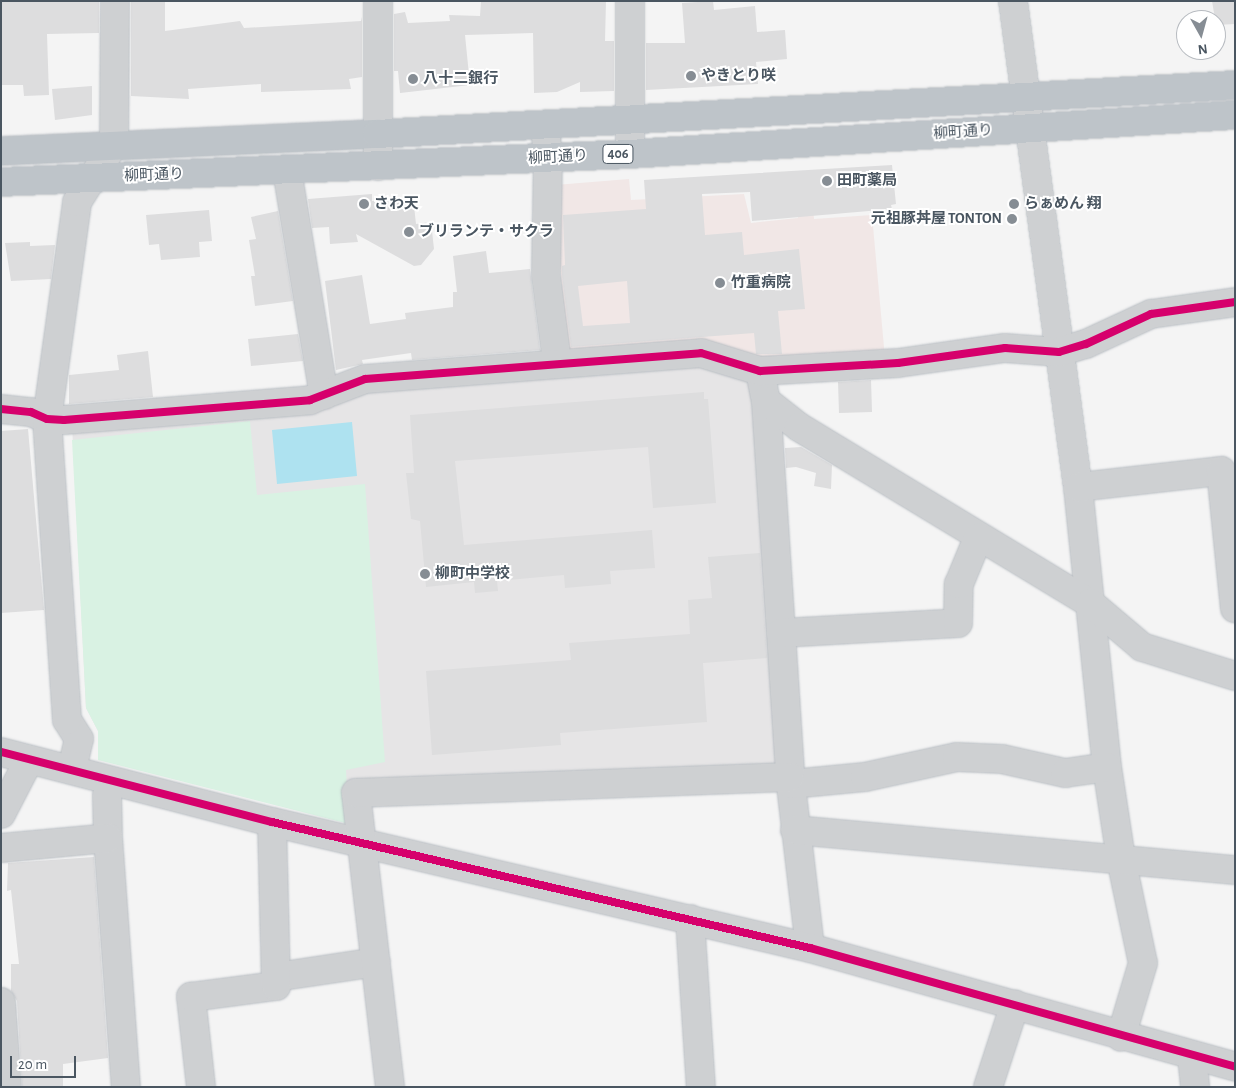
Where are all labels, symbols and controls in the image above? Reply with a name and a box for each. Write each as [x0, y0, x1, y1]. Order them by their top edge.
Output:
north arrow [1176, 10, 1226, 60]
text: N [1197, 41, 1208, 56]
place label: やきとり咲 [701, 67, 776, 85]
place label: 八十二銀行 [423, 70, 498, 88]
marker: やきとり咲 [685, 70, 697, 82]
marker: 八十二銀行 [407, 73, 419, 85]
street label: 柳町通り [932, 121, 994, 143]
road number: 406 [602, 142, 634, 166]
street label: 柳町通り [528, 146, 588, 168]
street label: 柳町通り [124, 165, 184, 185]
place label: 田町薬局 [837, 172, 897, 190]
marker: 田町薬局 [821, 175, 833, 187]
place label: さわ天 [374, 195, 419, 213]
place label: らぁめん 翔 [1024, 195, 1101, 213]
marker: さわ天 [358, 198, 370, 210]
marker: らぁめん 翔 [1008, 198, 1020, 210]
place label: 元祖豚丼屋 TONTON [871, 210, 1002, 228]
marker: 元祖豚丼屋 TONTON [1006, 213, 1018, 225]
place label: ブリランテ・サクラ [419, 223, 554, 241]
marker: ブリランテ・サクラ [403, 226, 415, 238]
place label: 竹重病院 [731, 274, 791, 292]
marker: 竹重病院 [713, 276, 727, 290]
place label: 柳町中学校 [435, 565, 510, 583]
marker: 柳町中学校 [419, 568, 431, 580]
scale bar [12, 1046, 79, 1078]
text: 20 m [18, 1057, 47, 1072]

